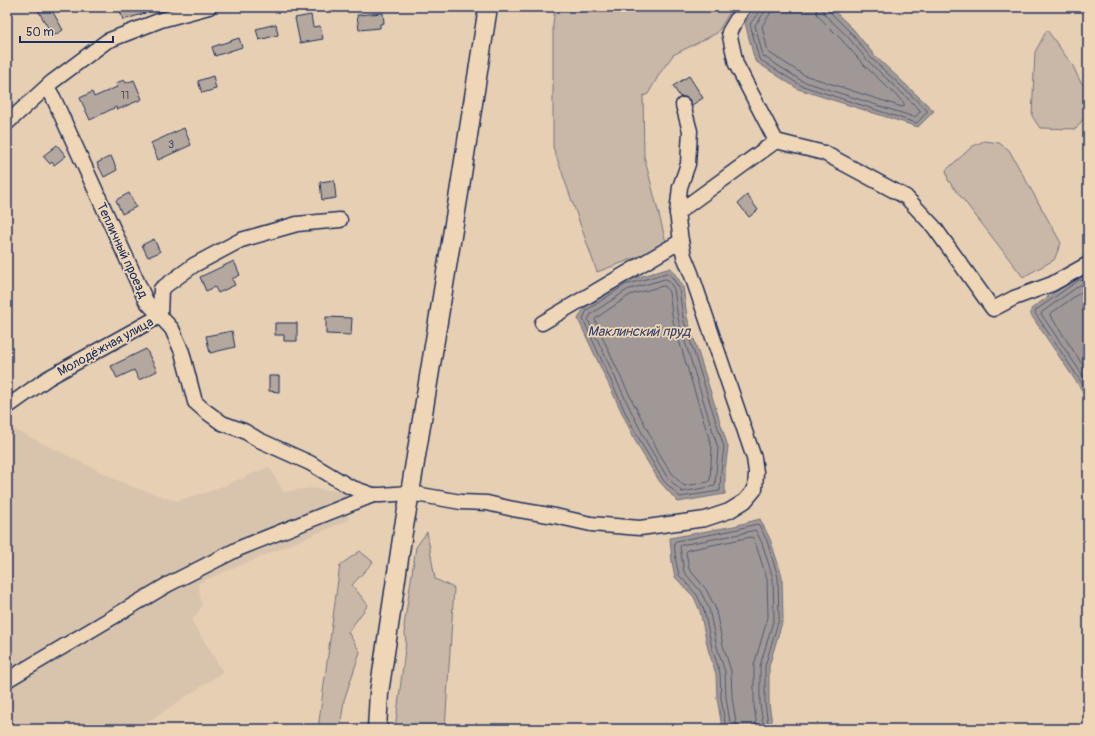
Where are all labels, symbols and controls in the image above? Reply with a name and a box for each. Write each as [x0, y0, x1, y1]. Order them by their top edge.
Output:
scale bar [20, 18, 113, 44]
text: 50 m [26, 25, 54, 40]
house number: 11 [121, 89, 129, 102]
house number: 3 [168, 138, 174, 151]
street label: Тепличный проезд [93, 200, 151, 301]
street label: Молодёжная улица [55, 314, 156, 380]
water label: Маклинский пруд [588, 323, 692, 340]

